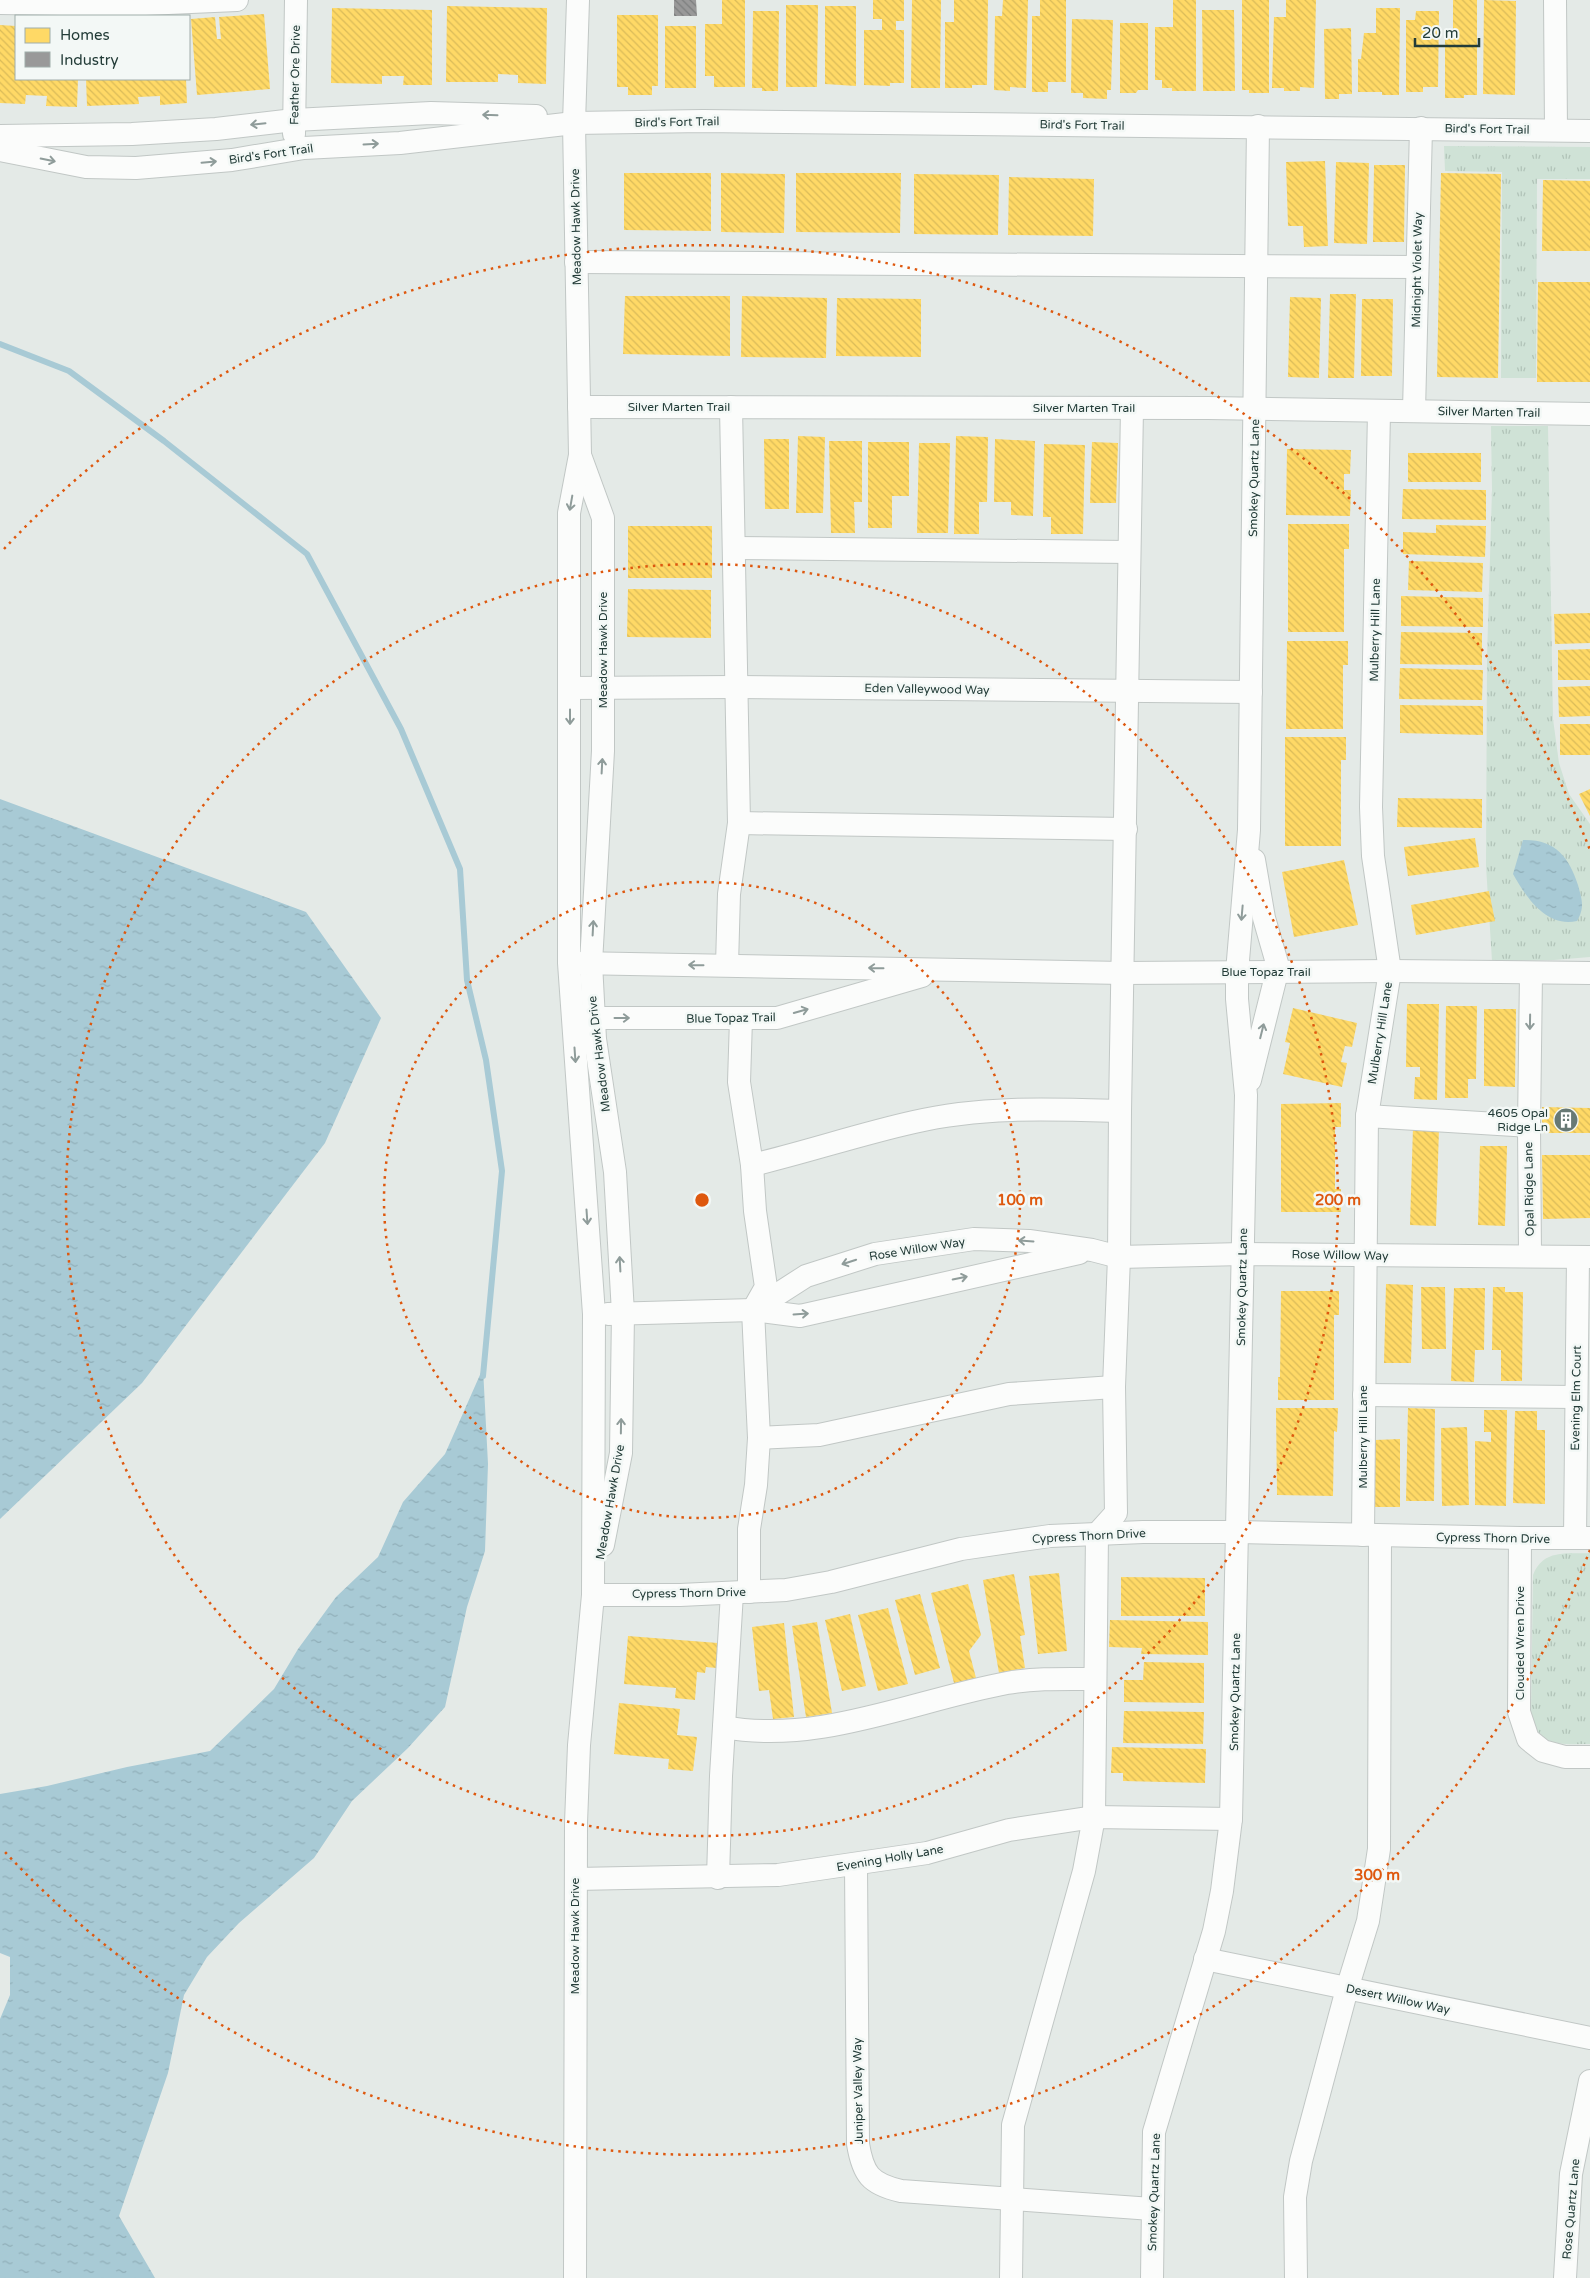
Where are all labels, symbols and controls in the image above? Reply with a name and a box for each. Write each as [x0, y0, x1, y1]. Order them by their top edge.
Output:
legend [15, 15, 190, 80]
scale bar [1415, 15, 1479, 47]
text: 20 m [1422, 24, 1459, 42]
street label: Feather Ore Drive [287, 25, 303, 125]
text: Homes [60, 26, 110, 44]
text: Industry [60, 51, 119, 69]
one-way arrow [483, 110, 499, 119]
street label: Bird's Fort Trail [634, 114, 720, 130]
street label: Bird's Fort Trail [1039, 117, 1125, 133]
one-way arrow [251, 119, 267, 129]
street label: Bird's Fort Trail [1444, 121, 1530, 137]
one-way arrow [362, 140, 378, 149]
street label: Bird's Fort Trail [228, 141, 314, 167]
one-way arrow [39, 155, 55, 165]
one-way arrow [201, 157, 217, 166]
street label: Meadow Hawk Drive [568, 168, 584, 286]
street label: Midnight Violet Way [1409, 212, 1425, 328]
street label: Silver Marten Trail [628, 400, 730, 414]
street label: Silver Marten Trail [1033, 401, 1135, 415]
street label: Silver Marten Trail [1438, 404, 1540, 420]
street label: Smokey Quartz Lane [1246, 419, 1262, 537]
one-way arrow [566, 494, 576, 510]
street label: Mulberry Hill Lane [1367, 578, 1383, 682]
street label: Meadow Hawk Drive [596, 591, 610, 708]
street label: Eden Valleywood Way [864, 681, 990, 697]
one-way arrow [565, 709, 575, 725]
one-way arrow [598, 758, 607, 774]
one-way arrow [1237, 905, 1246, 921]
one-way arrow [589, 921, 598, 937]
one-way arrow [688, 960, 704, 969]
one-way arrow [868, 963, 884, 973]
street label: Blue Topaz Trail [1221, 965, 1311, 979]
street label: Mulberry Hill Lane [1365, 981, 1395, 1085]
street label: Meadow Hawk Drive [585, 995, 613, 1113]
one-way arrow [792, 1006, 808, 1016]
street label: Blue Topaz Trail [686, 1010, 776, 1026]
one-way arrow [614, 1013, 630, 1023]
one-way arrow [1525, 1013, 1535, 1029]
one-way arrow [1258, 1024, 1267, 1040]
one-way arrow [571, 1046, 580, 1062]
place label: 4605 Opal Ridge Ln [1488, 1106, 1548, 1134]
building icon: 4605 Opal Ridge Ln [1553, 1107, 1579, 1133]
street label: Opal Ridge Lane [1521, 1141, 1537, 1236]
centre of rings [693, 1191, 711, 1209]
text: 100 m [997, 1191, 1043, 1209]
text: 200 m [1315, 1191, 1361, 1209]
one-way arrow [582, 1209, 592, 1225]
street label: Smokey Quartz Lane [1234, 1228, 1250, 1346]
street label: Rose Willow Way [868, 1234, 967, 1264]
one-way arrow [1019, 1236, 1035, 1245]
street label: Rose Willow Way [1291, 1247, 1389, 1263]
one-way arrow [616, 1256, 625, 1272]
one-way arrow [841, 1258, 857, 1268]
one-way arrow [951, 1273, 967, 1283]
one-way arrow [793, 1310, 809, 1319]
street label: Evening Elm Court [1568, 1345, 1584, 1451]
street label: Mulberry Hill Lane [1356, 1385, 1370, 1489]
one-way arrow [616, 1419, 626, 1435]
street label: Meadow Hawk Drive [593, 1443, 627, 1561]
street label: Cypress Thorn Drive [1032, 1526, 1147, 1546]
street label: Cypress Thorn Drive [1436, 1530, 1550, 1546]
street label: Cypress Thorn Drive [632, 1585, 746, 1601]
street label: Clouded Wren Drive [1513, 1586, 1527, 1700]
street label: Smokey Quartz Lane [1227, 1633, 1243, 1751]
street label: Evening Holly Lane [835, 1842, 945, 1874]
text: 300 m [1354, 1866, 1400, 1884]
street label: Meadow Hawk Drive [568, 1877, 582, 1994]
street label: Desert Willow Way [1345, 1981, 1452, 2017]
street label: Juniper Valley Way [850, 2037, 866, 2144]
street label: Smokey Quartz Lane [1145, 2133, 1163, 2251]
street label: Rose Quartz Lane [1560, 2158, 1582, 2260]

